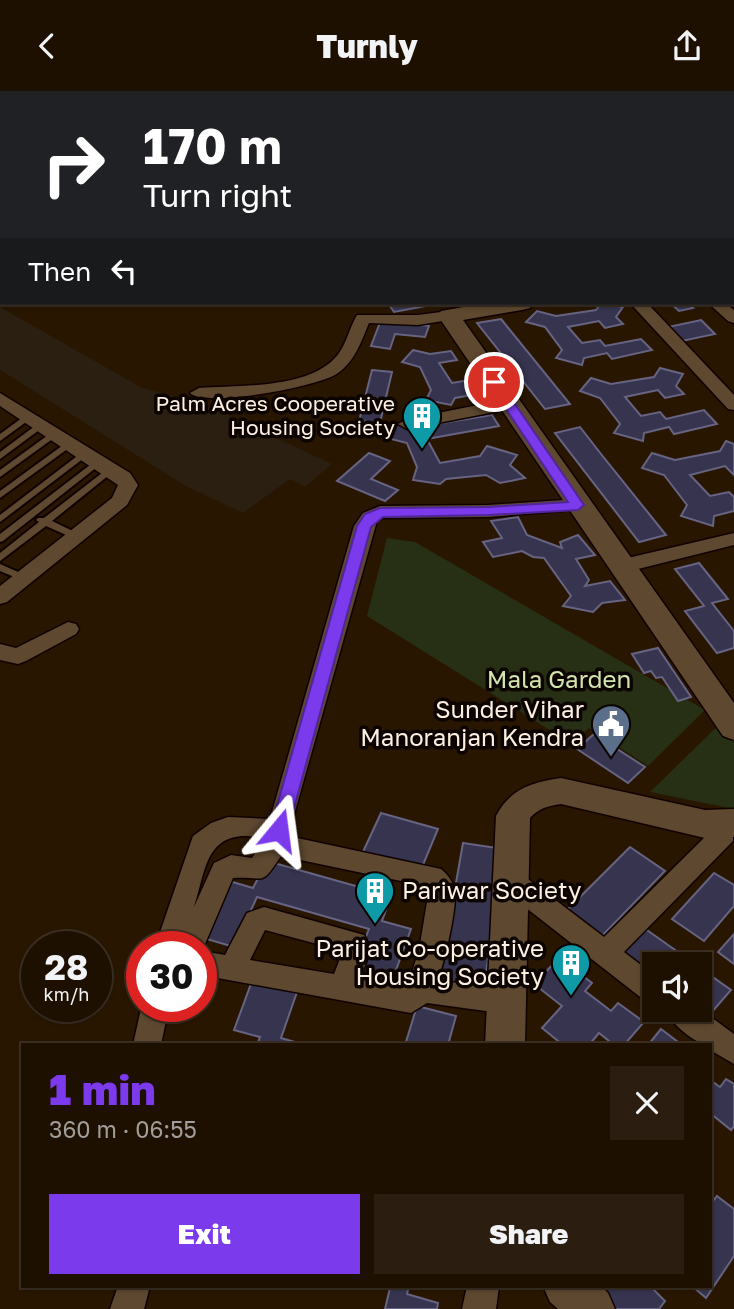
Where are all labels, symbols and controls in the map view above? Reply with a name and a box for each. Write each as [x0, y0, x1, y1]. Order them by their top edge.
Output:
icon: back [28, 27, 66, 65]
text: Turnly [316, 27, 418, 65]
icon: share [668, 27, 706, 65]
text: 170 m [143, 116, 282, 175]
icon: right [28, 119, 119, 210]
text: Turn right [143, 176, 292, 214]
icon: left [105, 252, 143, 290]
text: Then [28, 256, 91, 287]
pin [464, 352, 524, 412]
icon: arrive [475, 363, 513, 401]
place label: Palm Acres Cooperative Housing Society [155, 390, 395, 440]
building icon: Palm Acres Cooperative Housing Society [401, 395, 443, 450]
park label: Mala Garden [487, 664, 631, 693]
place label: Sunder Vihar Manoranjan Kendra [360, 694, 584, 751]
public building icon: Sunder Vihar Manoranjan Kendra [590, 703, 632, 758]
position arrow [242, 793, 316, 867]
building icon: Pariwar Society [354, 870, 396, 925]
place label: Pariwar Society [402, 875, 581, 904]
speed limit sign: 30 [126, 931, 217, 1022]
place label: Parijat Co-operative Housing Society [316, 933, 544, 990]
building icon: Parijat Co-operative Housing Society [550, 942, 592, 997]
text: 28 [45, 946, 88, 988]
map controls [642, 952, 712, 1022]
button: sound [642, 952, 712, 1022]
text: km/h [44, 983, 89, 1005]
text: 1 min [49, 1064, 156, 1114]
button: close [610, 1066, 684, 1140]
text: 360 m · 06:55 [49, 1115, 197, 1143]
button: Exit [49, 1194, 360, 1274]
button: Share [374, 1194, 684, 1274]

